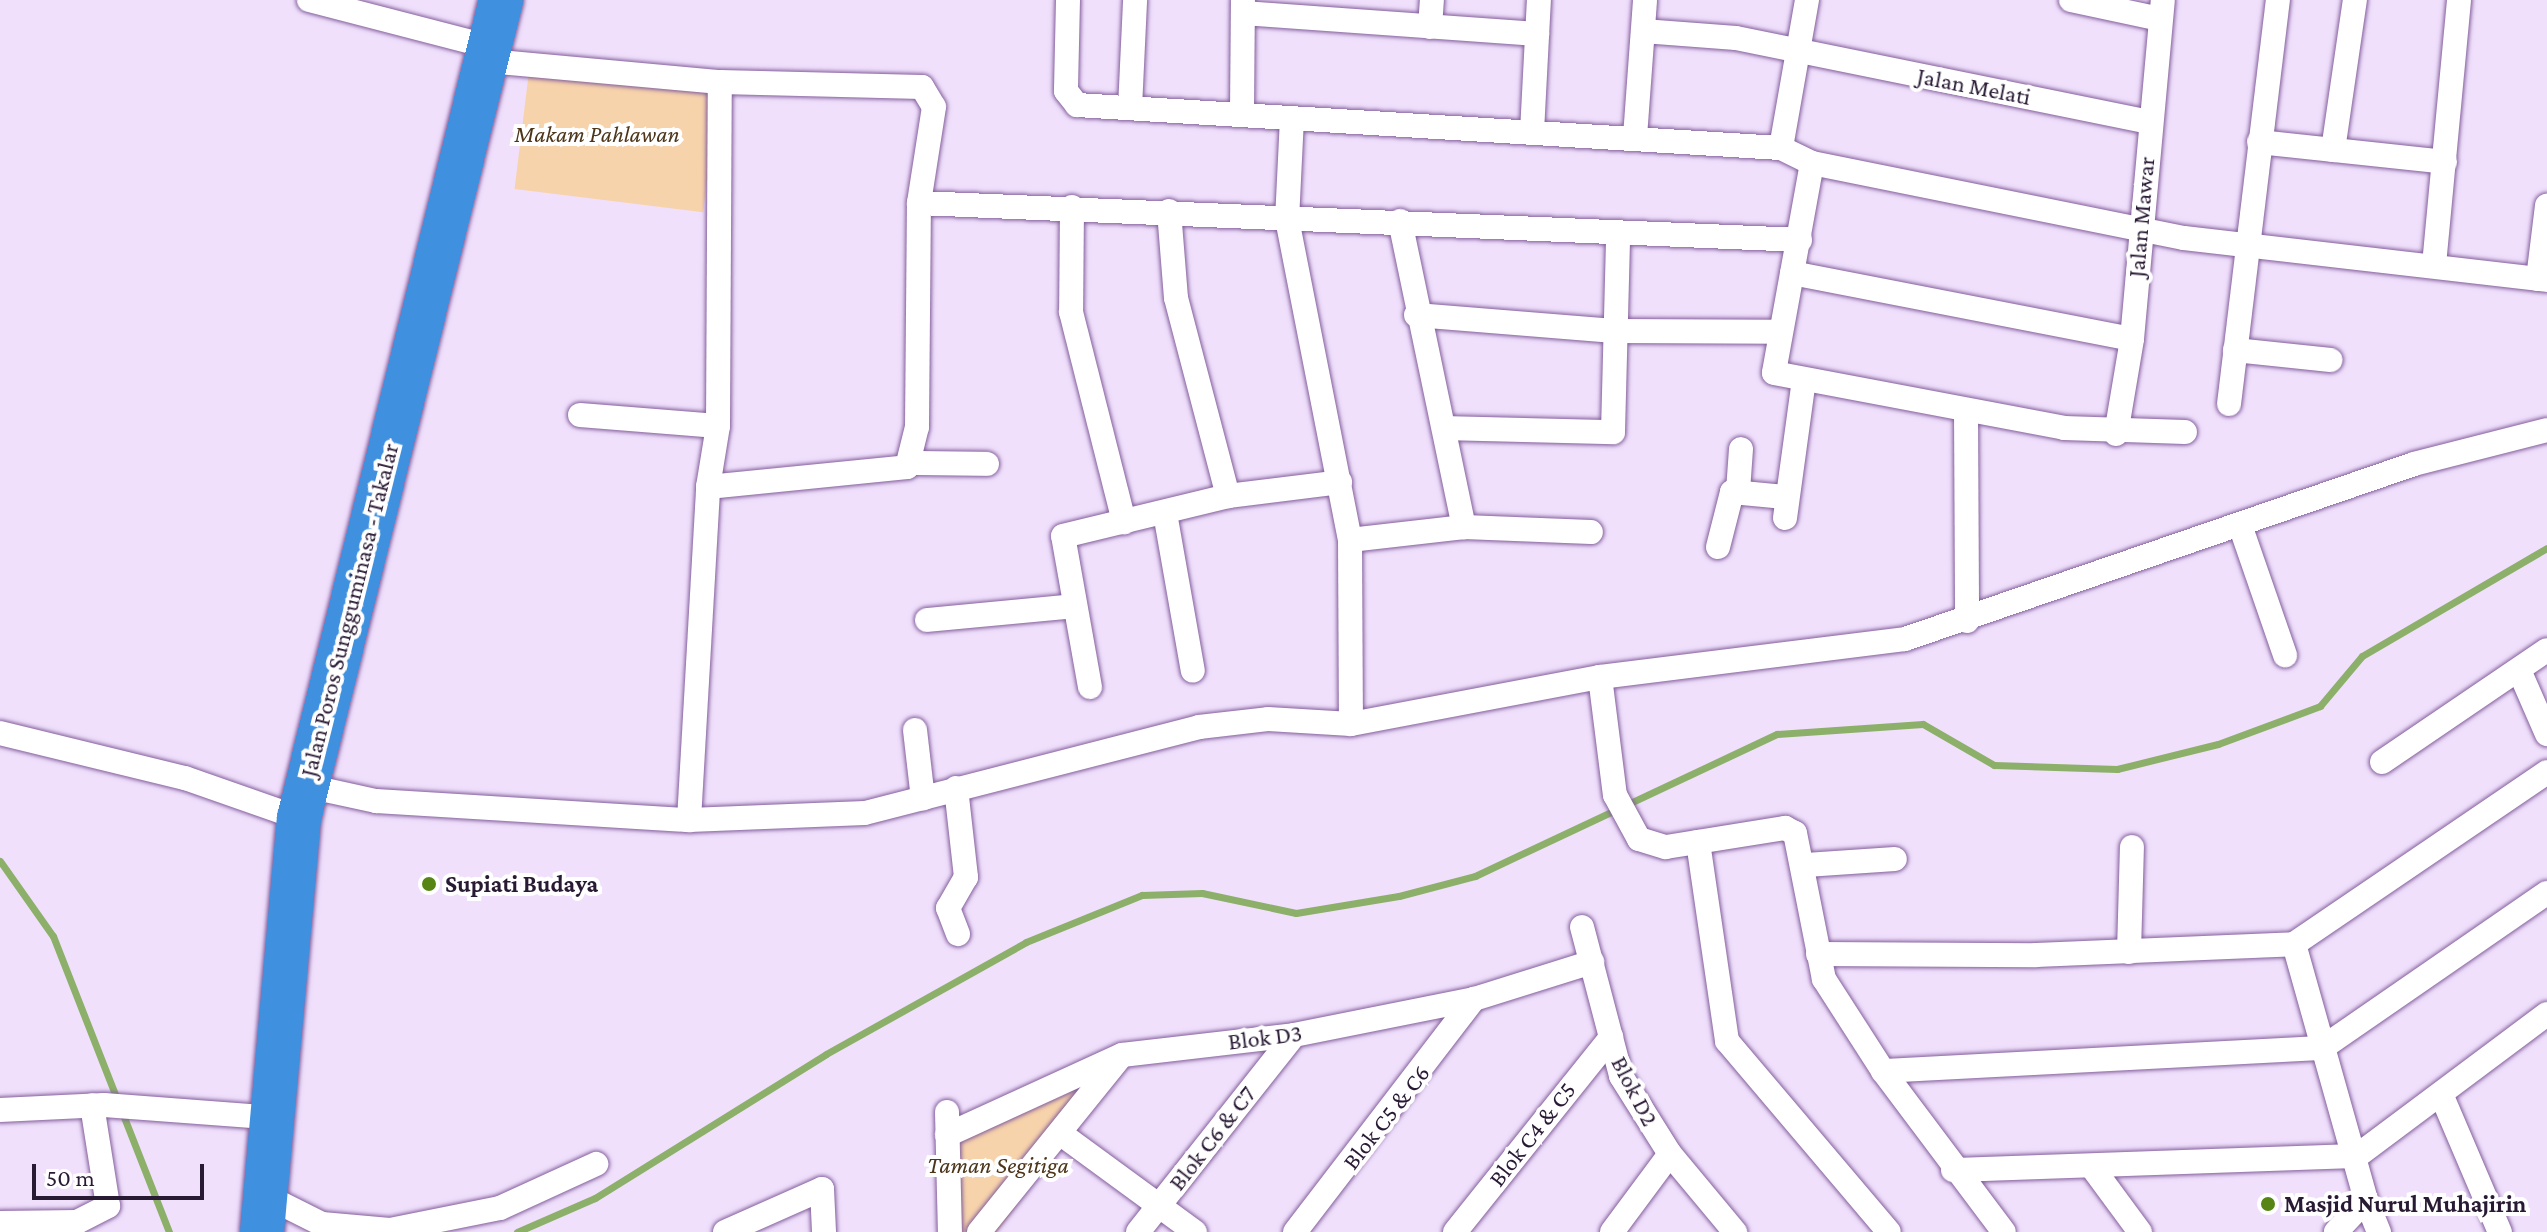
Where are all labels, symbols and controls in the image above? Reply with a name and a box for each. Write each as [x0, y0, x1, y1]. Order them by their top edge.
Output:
street label: Jalan Melati [1915, 61, 2033, 111]
park label: Makam Pahlawan [514, 120, 680, 148]
street label: Jalan Mawar [2121, 155, 2161, 279]
street label: Jalan Poros Sungguminasa - Takalar [294, 440, 404, 780]
place label: Supiati Budaya [445, 870, 598, 898]
marker: Supiati Budaya [420, 875, 438, 893]
street label: Blok D3 [1226, 1018, 1304, 1056]
street label: Blok D2 [1605, 1051, 1665, 1131]
street label: Blok C5 & C6 [1336, 1059, 1436, 1175]
street label: Blok C4 & C5 [1482, 1076, 1582, 1192]
street label: Blok C6 & C7 [1162, 1080, 1262, 1196]
scale bar [36, 1148, 208, 1198]
park label: Taman Segitiga [927, 1151, 1069, 1179]
text: 50 m [46, 1164, 95, 1191]
place label: Masjid Nurul Muhajirin [2284, 1190, 2526, 1218]
marker: Masjid Nurul Muhajirin [2259, 1195, 2277, 1213]

